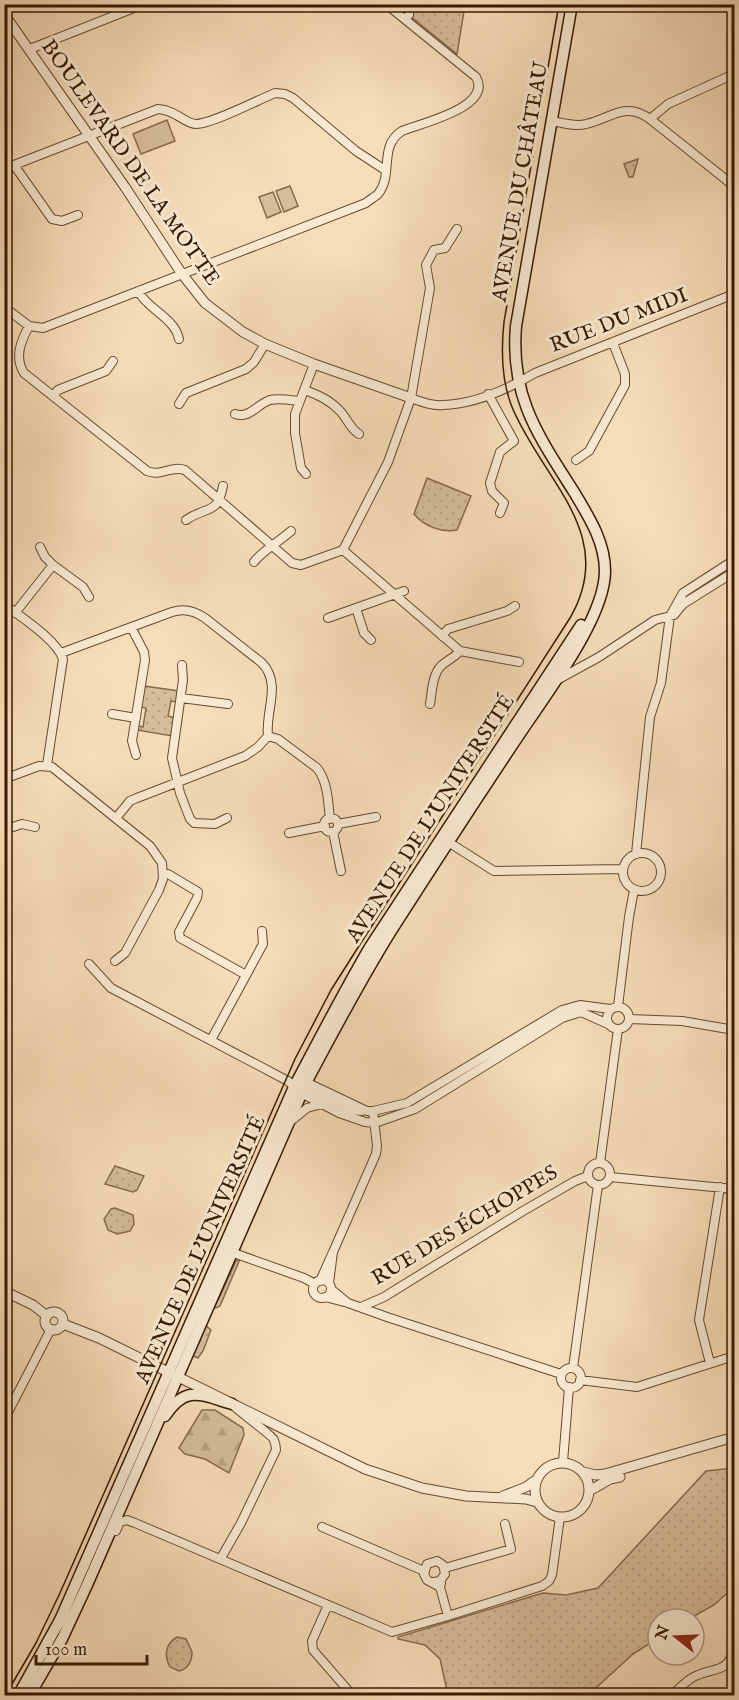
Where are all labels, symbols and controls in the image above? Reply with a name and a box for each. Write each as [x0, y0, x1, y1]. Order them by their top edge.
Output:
street label: BOULEVARD DE LA MOTTE [35, 35, 225, 291]
street label: AVENUE DU CHÂTEAU [485, 59, 555, 305]
street label: RUE DU MIDI [546, 282, 692, 360]
street label: AVENUE DE L'UNIVERSITÉ [339, 689, 521, 949]
street label: AVENUE DE L'UNIVERSITÉ [128, 1111, 272, 1389]
street label: RUE DES ÉCHOPPES [366, 1159, 563, 1292]
north arrow [646, 1607, 706, 1667]
text: N [652, 1623, 675, 1644]
scale bar [36, 1628, 147, 1666]
text: 100 m [45, 1639, 87, 1662]

